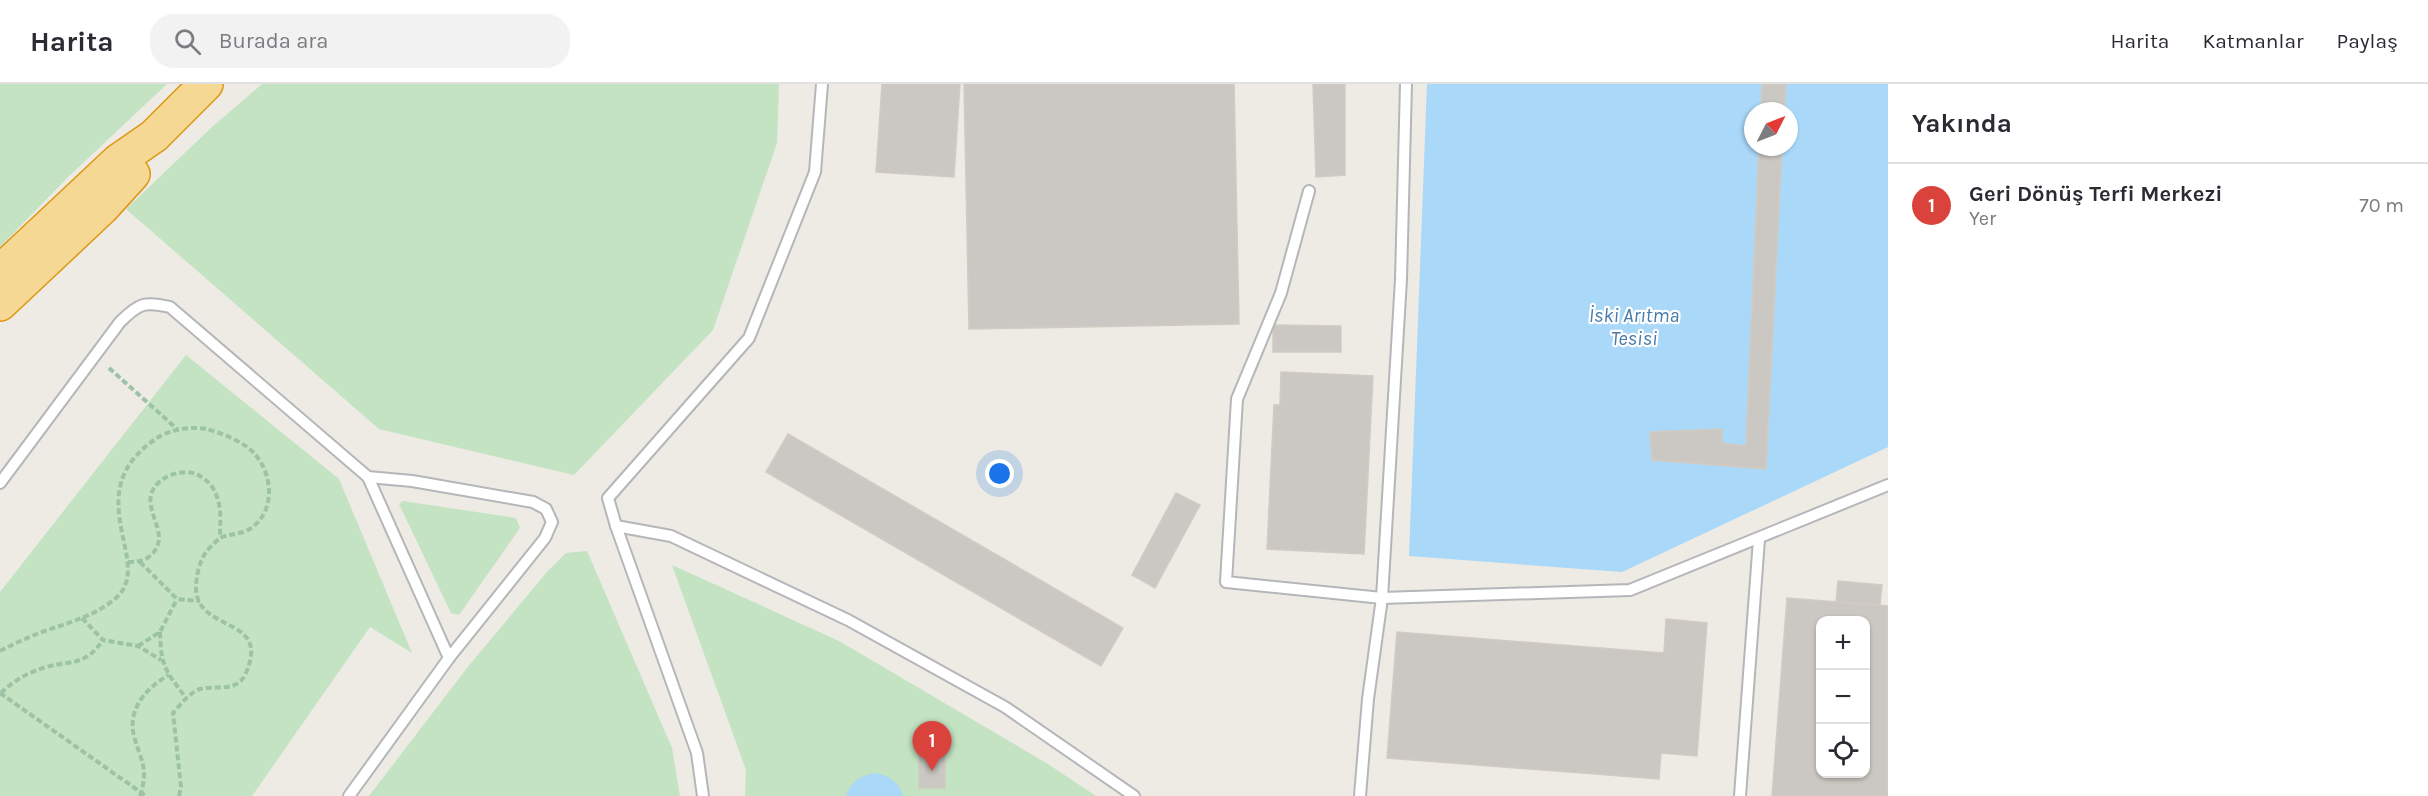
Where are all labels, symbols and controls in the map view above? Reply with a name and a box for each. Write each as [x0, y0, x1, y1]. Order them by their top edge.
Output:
search box [150, 14, 570, 68]
text: Harita [30, 25, 114, 58]
icon: search [171, 25, 204, 58]
text: Burada ara [219, 28, 328, 54]
text: Harita [2111, 29, 2169, 53]
text: Katmanlar [2202, 29, 2304, 53]
text: Paylaş [2337, 29, 2398, 53]
north arrow [1744, 102, 1798, 156]
text: Yakında [1912, 108, 2012, 139]
text: Geri Dönüş Terfi Merkezi [1969, 181, 2223, 207]
text: 1 [1928, 194, 1935, 217]
text: 70 m [2359, 194, 2404, 217]
text: Yer [1969, 207, 1996, 230]
water label: İski Arıtma Tesisi [1589, 304, 1679, 350]
your location [985, 459, 1014, 488]
map controls [1816, 616, 1870, 778]
button: + [1816, 616, 1870, 670]
button: − [1816, 670, 1870, 724]
pin: 1 [912, 722, 952, 771]
button: locate [1816, 724, 1870, 778]

